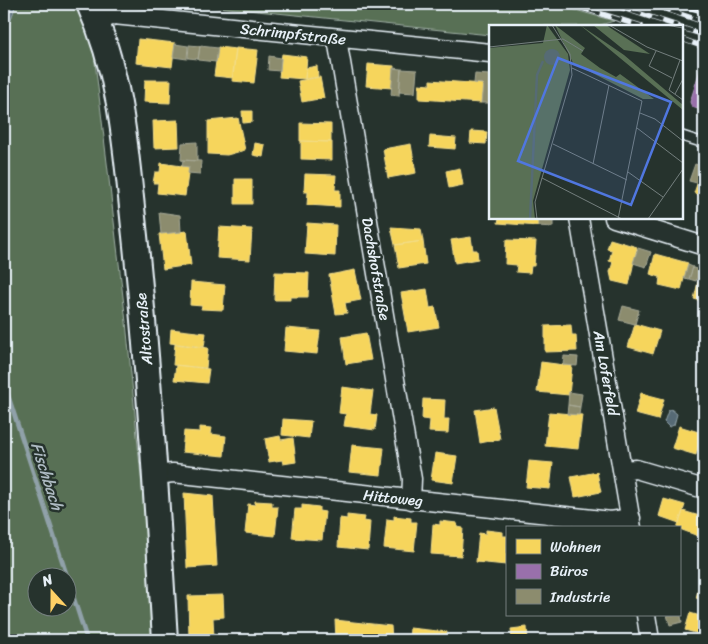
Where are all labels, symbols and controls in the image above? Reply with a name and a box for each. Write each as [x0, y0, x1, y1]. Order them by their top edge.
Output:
street label: Schrimpfstraße [239, 16, 347, 53]
inset map [489, 25, 683, 219]
street label: Dachshofstraße [354, 215, 398, 323]
street label: Altostraße [128, 292, 160, 367]
street label: Am Loferfeld [586, 327, 626, 419]
water label: Fischbach [22, 438, 72, 515]
street label: Hittoweg [362, 482, 425, 514]
legend [506, 526, 680, 616]
text: Wohnen [550, 534, 601, 560]
text: Büros [550, 558, 588, 584]
north arrow [28, 566, 78, 616]
text: N [38, 567, 57, 594]
text: Industrie [549, 584, 610, 610]

